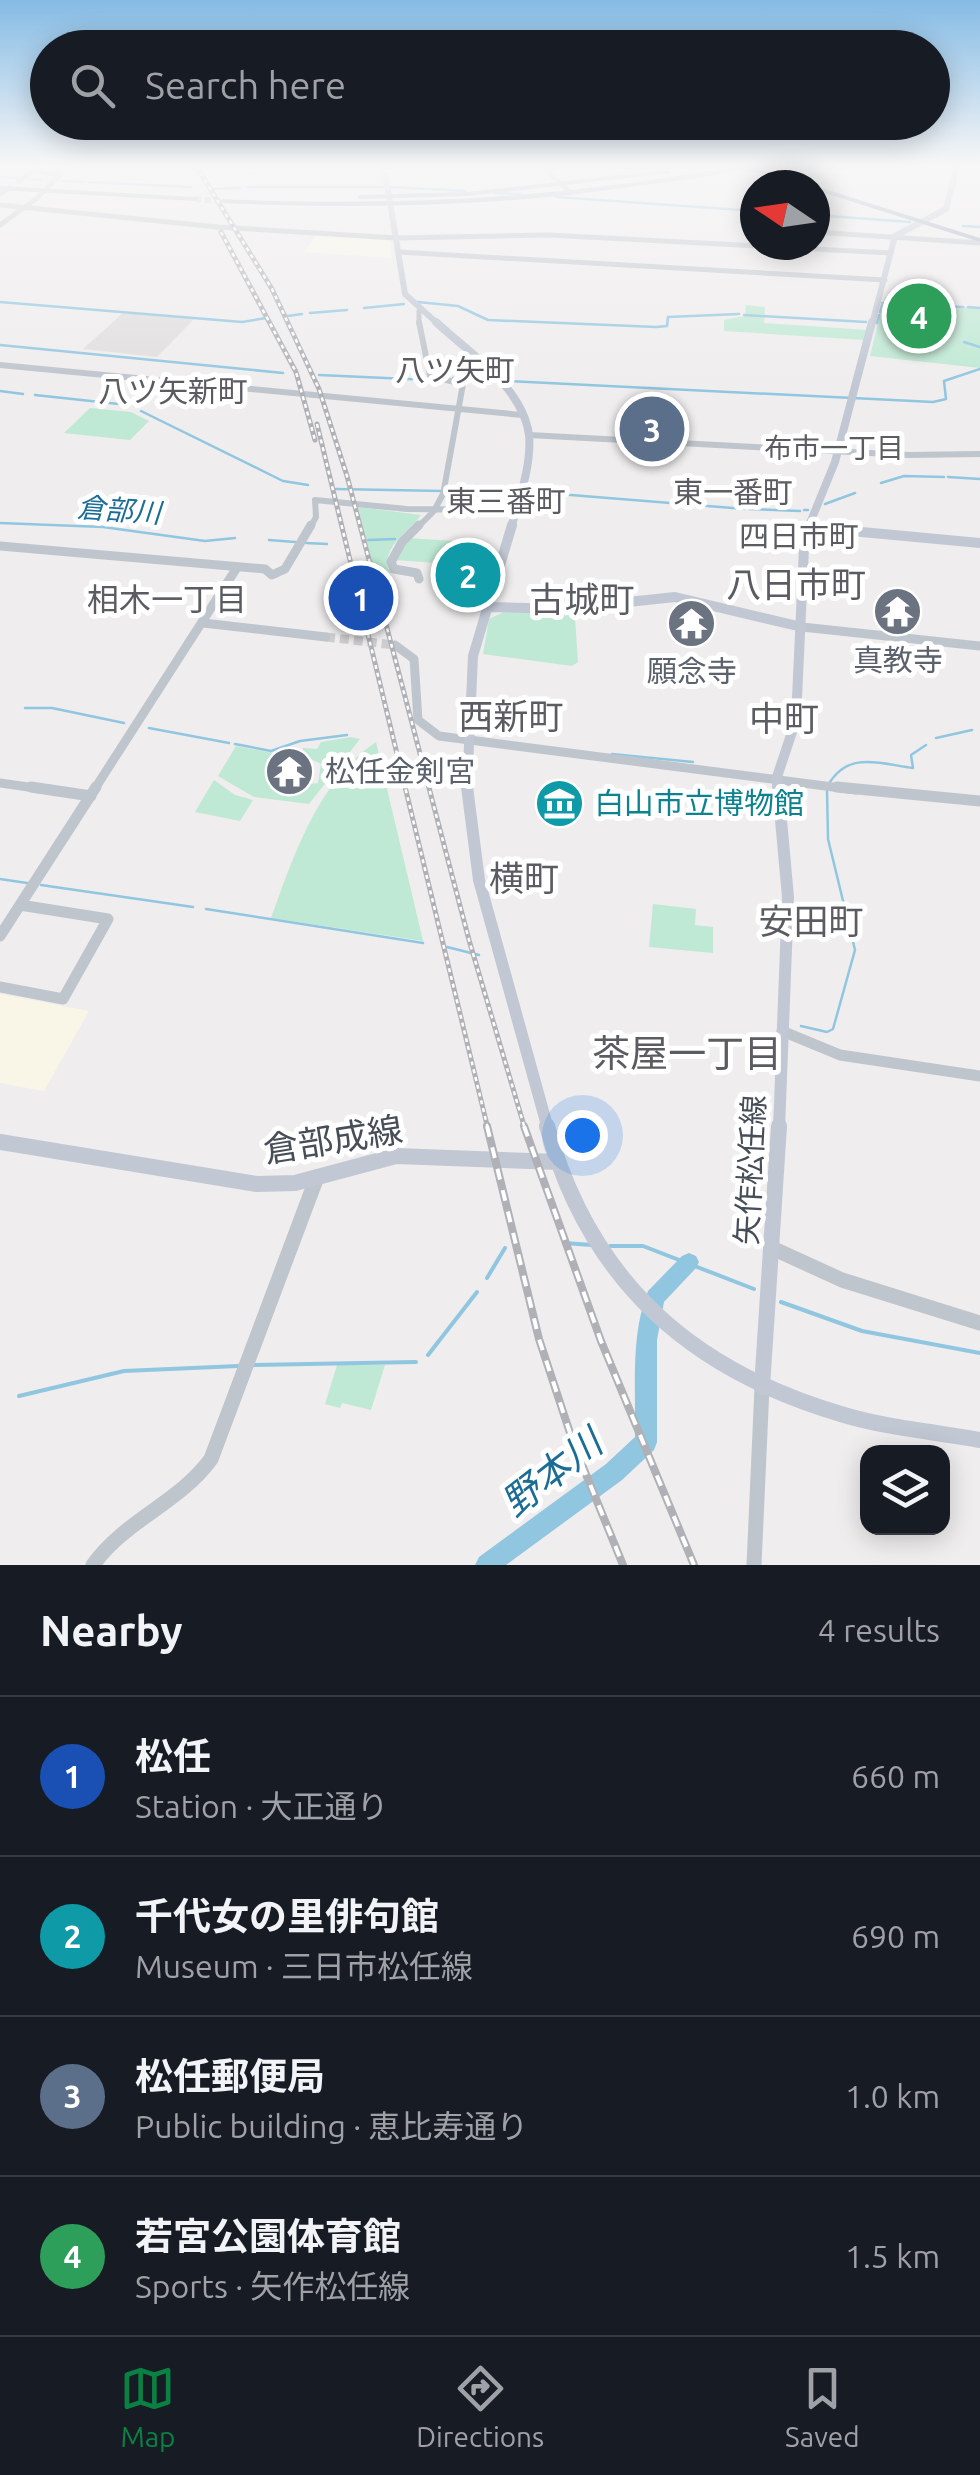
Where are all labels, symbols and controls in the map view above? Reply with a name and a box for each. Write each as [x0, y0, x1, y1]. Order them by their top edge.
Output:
search box [30, 30, 950, 140]
icon: search [65, 58, 120, 113]
text: Search here [145, 64, 346, 106]
north arrow [740, 170, 830, 260]
pin: 4 [886, 278, 952, 354]
district label: 八ツ矢町 [395, 353, 515, 387]
district label: 八ツ矢新町 [98, 374, 248, 408]
pin: 3 [620, 392, 684, 466]
district label: 布市一丁目 [764, 432, 904, 463]
district label: 東一番町 [673, 475, 793, 509]
district label: 東三番町 [446, 484, 566, 518]
water label: 倉部川 [76, 491, 165, 528]
district label: 四日市町 [739, 519, 859, 553]
pin: 2 [436, 538, 500, 612]
pin: 1 [328, 560, 394, 636]
district label: 八日市町 [726, 564, 866, 604]
district label: 古城町 [529, 579, 635, 619]
district label: 相木一丁目 [87, 581, 247, 617]
temple icon: 真教寺 [872, 586, 924, 638]
temple icon: 願念寺 [666, 597, 718, 649]
place label: 真教寺 [853, 643, 943, 677]
place label: 願念寺 [647, 654, 737, 688]
district label: 西新町 [458, 696, 564, 736]
district label: 中町 [749, 698, 819, 738]
temple icon: 松任金剣宮 [264, 746, 316, 798]
place label: 松任金剣宮 [325, 754, 475, 788]
museum icon: 白山市立博物館 [533, 778, 585, 830]
place label: 白山市立博物館 [594, 786, 804, 820]
district label: 横町 [489, 858, 559, 898]
district label: 安田町 [758, 901, 864, 941]
district label: 茶屋一丁目 [592, 1032, 782, 1074]
street label: 矢作松任線 [729, 1094, 771, 1246]
street label: 倉部成線 [261, 1108, 405, 1170]
your location [557, 1110, 608, 1161]
water label: 野本川 [494, 1418, 612, 1524]
map controls [860, 1445, 950, 1535]
button: layers [860, 1445, 950, 1535]
text: Nearby [40, 1607, 183, 1654]
text: 4 results [818, 1612, 940, 1648]
text: 松任 [135, 1735, 211, 1777]
text: 1 [63, 1758, 82, 1794]
text: 660 m [851, 1758, 940, 1794]
text: Station · 大正通り [135, 1788, 389, 1824]
text: 千代女の里俳句館 [135, 1895, 439, 1937]
text: 2 [63, 1918, 82, 1954]
text: 690 m [851, 1918, 940, 1954]
text: Museum · 三日市松任線 [135, 1948, 473, 1984]
text: 松任郵便局 [135, 2055, 325, 2097]
text: 3 [63, 2078, 82, 2114]
text: 1.0 km [845, 2078, 940, 2114]
text: Public building · 恵比寿通り [135, 2108, 528, 2144]
text: 若宮公園体育館 [135, 2215, 401, 2257]
text: 4 [63, 2238, 82, 2274]
text: 1.5 km [845, 2238, 940, 2274]
text: Sports · 矢作松任線 [135, 2268, 410, 2304]
tab: Map [120, 2361, 176, 2452]
tab: Directions [416, 2361, 544, 2452]
tab: Saved [785, 2361, 860, 2452]

